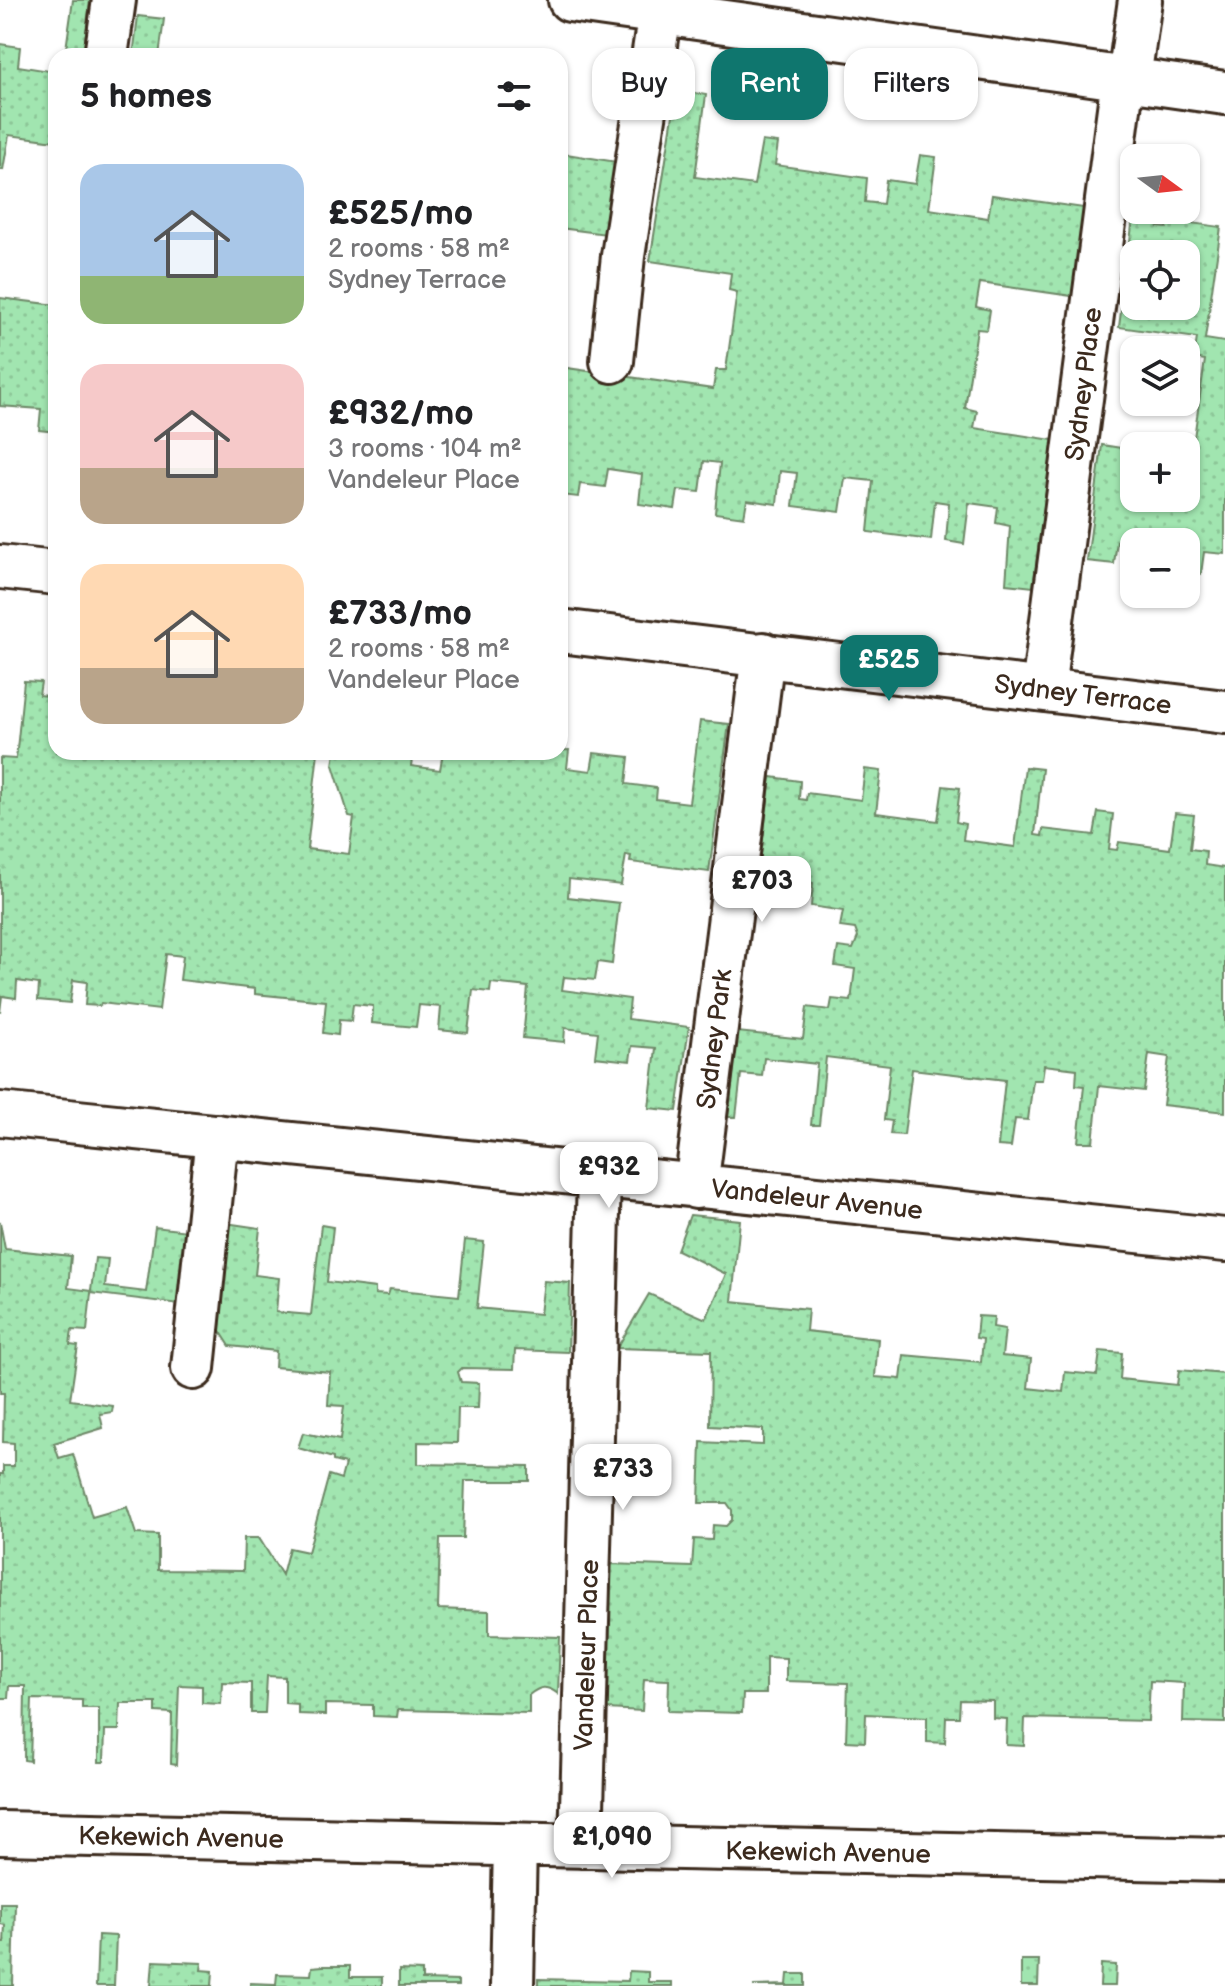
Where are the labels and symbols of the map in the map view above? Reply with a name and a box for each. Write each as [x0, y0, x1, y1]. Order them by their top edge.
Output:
north arrow [1120, 144, 1200, 224]
street label: Sydney Place [1060, 306, 1109, 463]
pin: £525 [842, 635, 936, 703]
street label: Sydney Terrace [992, 669, 1173, 722]
pin: £703 [715, 856, 809, 924]
street label: Sydney Park [692, 967, 739, 1111]
pin: £932 [562, 1142, 656, 1210]
street label: Vandeleur Avenue [709, 1174, 924, 1227]
pin: £733 [576, 1444, 670, 1512]
street label: Vandeleur Place [569, 1559, 606, 1751]
pin: £1,090 [547, 1812, 677, 1880]
street label: Kekewich Avenue [78, 1821, 284, 1856]
street label: Kekewich Avenue [725, 1836, 931, 1871]

